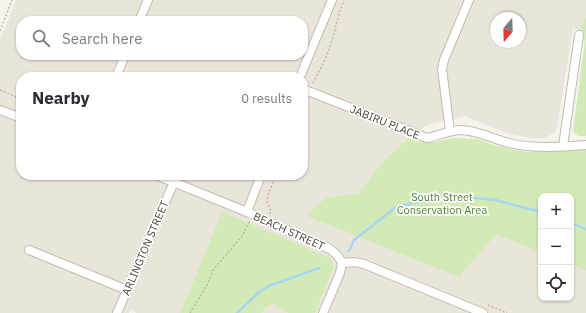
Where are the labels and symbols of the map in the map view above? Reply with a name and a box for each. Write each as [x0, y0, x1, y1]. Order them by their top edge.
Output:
north arrow [490, 12, 526, 48]
street label: JABIRU PLACE [348, 102, 422, 142]
park label: South Street Conservation Area [397, 190, 487, 217]
street label: ARLINGTON STREET [119, 198, 172, 298]
street label: BEACH STREET [251, 209, 327, 253]

